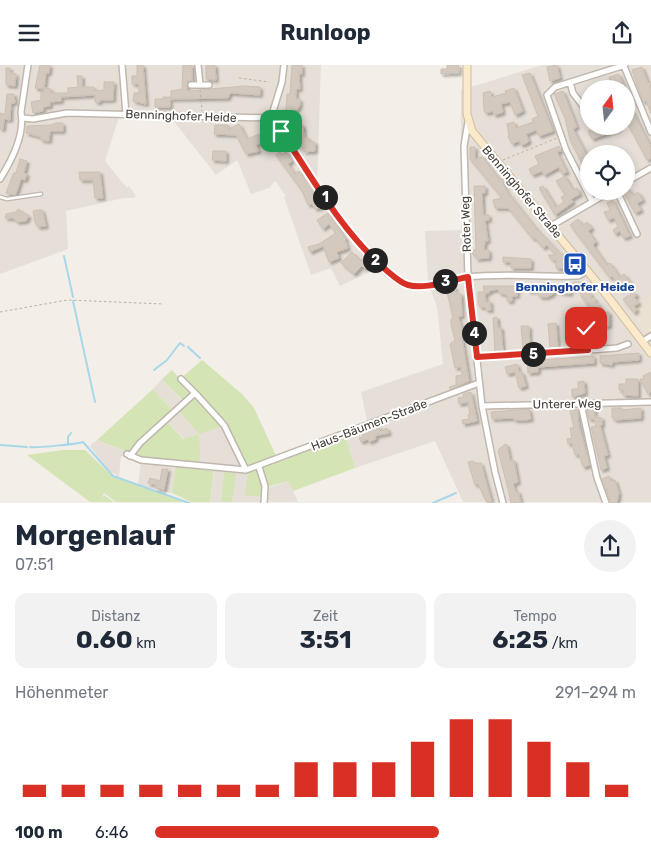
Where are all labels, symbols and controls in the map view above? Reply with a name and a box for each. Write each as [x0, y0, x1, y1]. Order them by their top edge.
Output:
icon: menu [15, 19, 43, 47]
text: Runloop [280, 19, 371, 46]
icon: share [608, 19, 636, 47]
north arrow [580, 80, 635, 135]
map controls [580, 80, 635, 200]
street label: Benninghofer Heide [125, 107, 237, 125]
pin [260, 110, 302, 152]
icon: arrive [267, 117, 295, 145]
street label: Benninghofer Straße [479, 143, 565, 241]
button: locate [580, 145, 635, 200]
pin: 1 [312, 185, 338, 209]
text: 1 [322, 189, 329, 206]
street label: Roter Weg [458, 196, 474, 252]
pin: 2 [362, 247, 388, 273]
bus stop icon: Benninghofer Heide [562, 251, 588, 277]
text: 2 [371, 252, 380, 269]
pin: 3 [432, 269, 458, 293]
text: 3 [441, 273, 450, 290]
place label: Benninghofer Heide [515, 280, 635, 294]
pin [565, 307, 607, 349]
icon: check [572, 314, 600, 342]
pin: 4 [462, 321, 486, 345]
text: 4 [470, 325, 479, 342]
pin: 5 [520, 341, 546, 367]
text: 5 [529, 346, 538, 363]
street label: Haus-Bäumen-Straße [309, 396, 429, 454]
street label: Unterer Weg [533, 396, 601, 412]
text: Morgenlauf [15, 519, 175, 552]
button: share [584, 520, 636, 572]
text: 07:51 [15, 555, 54, 574]
text: Distanz [91, 608, 140, 625]
text: Zeit [313, 608, 338, 625]
text: Tempo [513, 608, 557, 625]
text: 0.60 [76, 625, 133, 654]
text: 3:51 [299, 625, 352, 654]
text: 6:25 [492, 625, 548, 654]
text: km [133, 635, 156, 652]
text: /km [548, 635, 578, 652]
text: Höhenmeter [15, 683, 108, 702]
text: 291–294 m [555, 683, 636, 702]
text: 100 m [15, 823, 63, 842]
text: 6:46 [95, 823, 128, 842]

